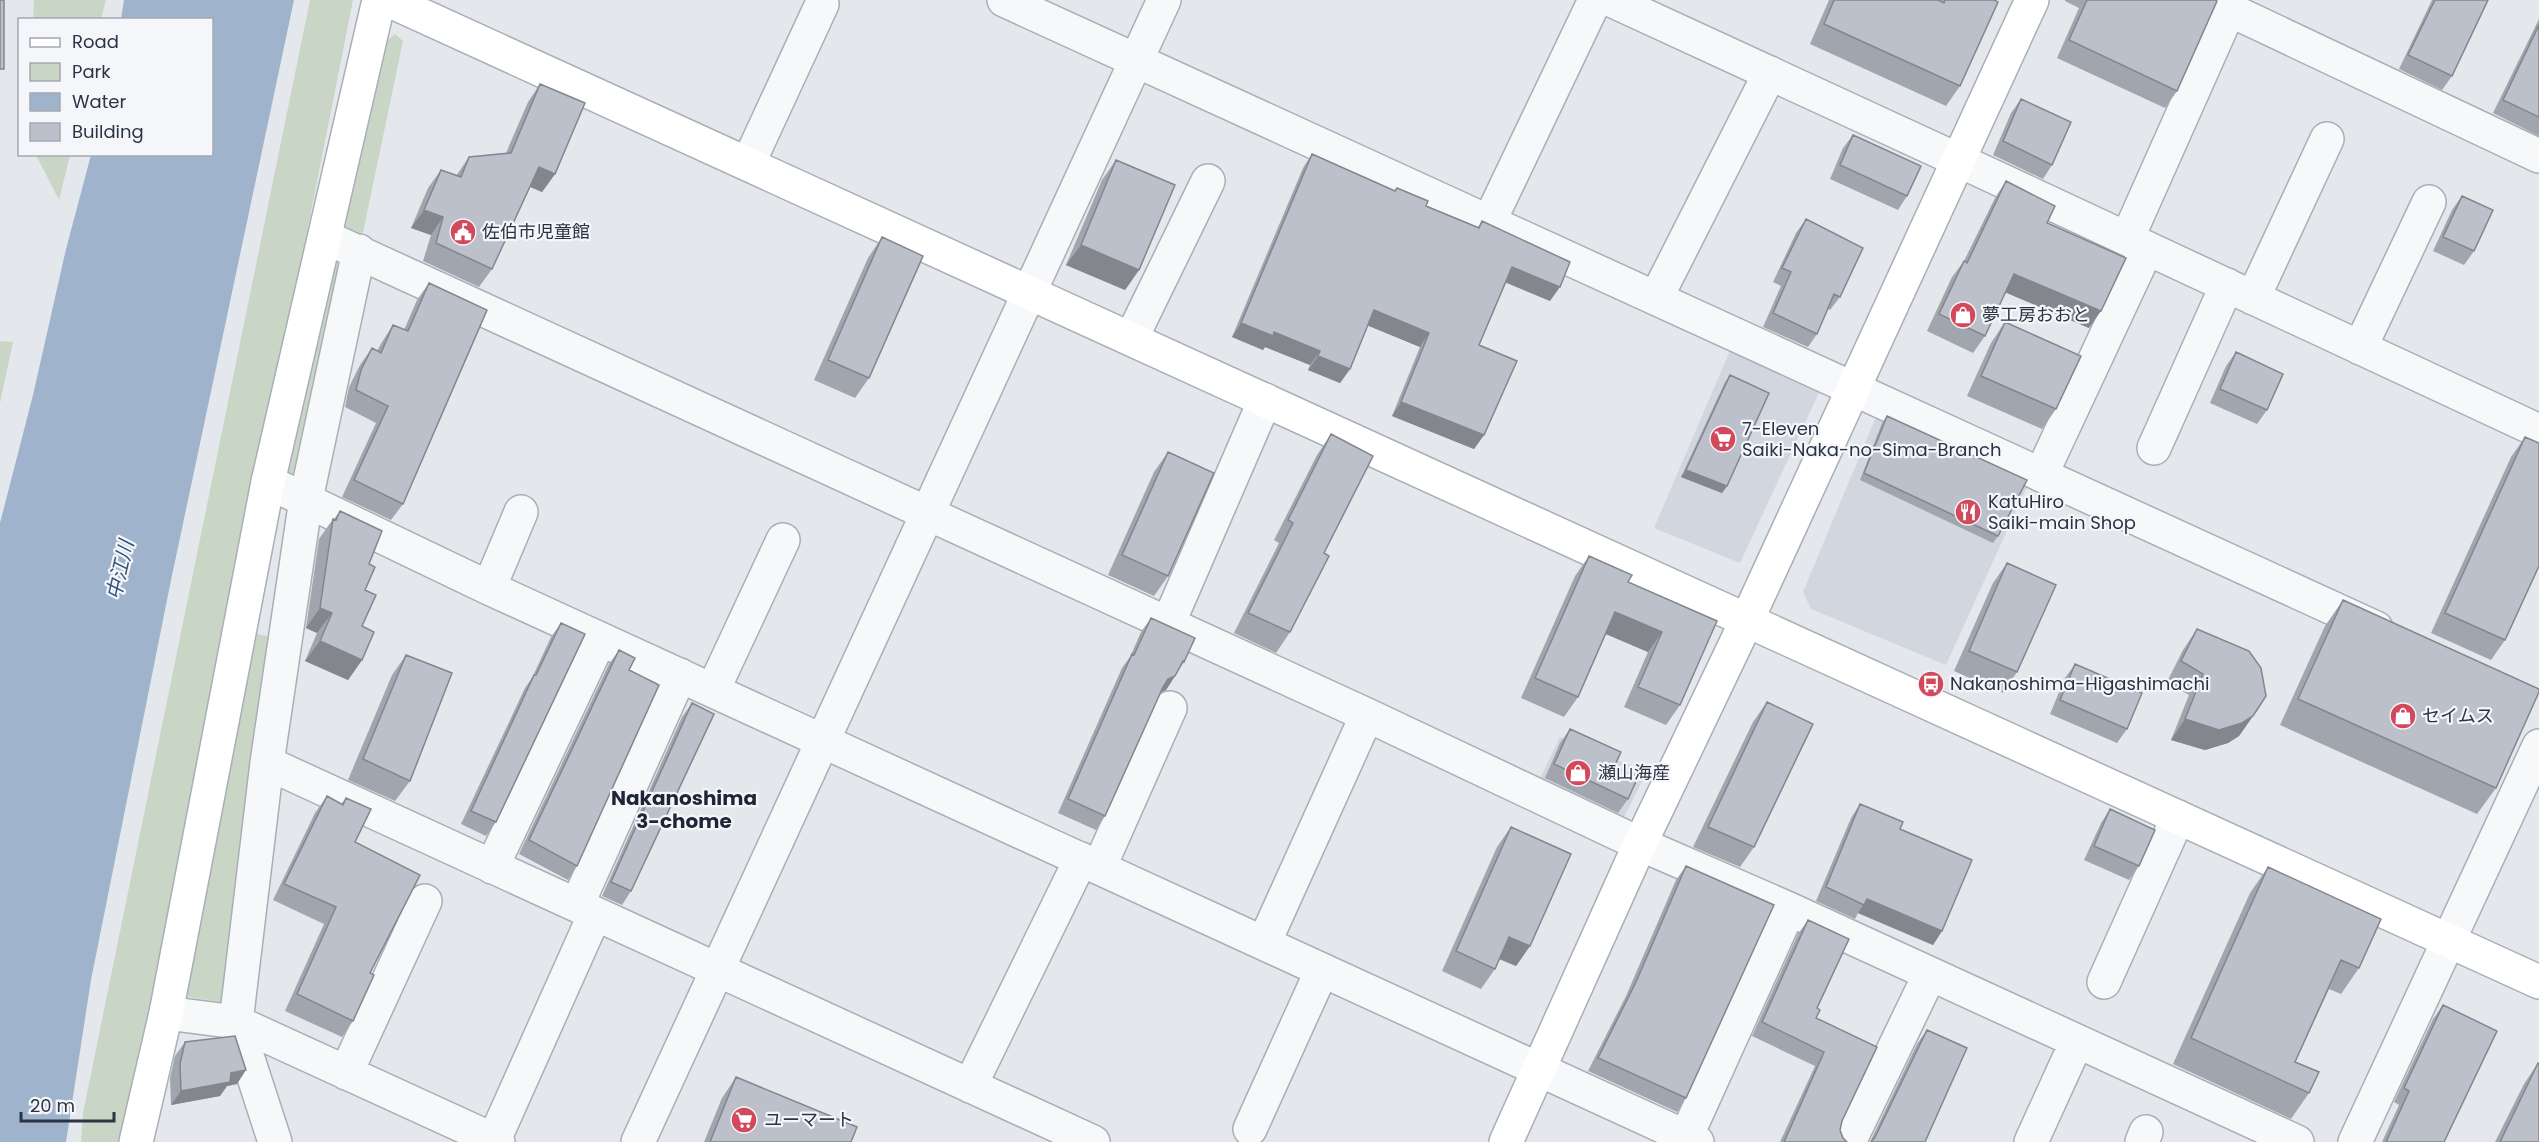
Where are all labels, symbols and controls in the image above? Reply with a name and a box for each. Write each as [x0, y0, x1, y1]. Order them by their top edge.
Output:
legend [18, 18, 213, 156]
text: Road [72, 29, 119, 54]
text: Park [72, 59, 111, 84]
text: Water [72, 89, 126, 114]
text: Building [72, 119, 144, 144]
public building icon: 佐伯市児童館 [448, 217, 478, 247]
place label: 佐伯市児童館 [482, 219, 590, 244]
shop icon: 夢工房おおと [1948, 300, 1978, 330]
place label: 夢工房おおと [1982, 302, 2090, 327]
place label: 7-Eleven Saiki-Naka-no-Sima-Branch [1742, 416, 2001, 462]
supermarket icon: 7-Eleven Saiki-Naka-no-Sima-Branch [1708, 424, 1738, 454]
place label: KatuHiro Saiki-main Shop [1988, 489, 2136, 535]
restaurant icon: KatuHiro Saiki-main Shop [1953, 497, 1983, 527]
water label: 中江川 [100, 536, 141, 602]
bus stop icon: Nakanoshima-Higashimachi [1916, 669, 1946, 699]
place label: Nakanoshima-Higashimachi [1950, 671, 2209, 696]
shop icon: セイムス [2388, 701, 2418, 731]
place label: セイムス [2422, 703, 2494, 728]
shop icon: 瀬山海産 [1563, 758, 1593, 788]
place label: 瀬山海産 [1598, 760, 1670, 785]
district label: Nakanoshima 3-chome [611, 784, 757, 835]
scale bar [21, 1085, 114, 1123]
text: 20 m [30, 1093, 75, 1118]
supermarket icon: ユーマート [729, 1105, 759, 1135]
place label: ユーマート [764, 1107, 854, 1132]

